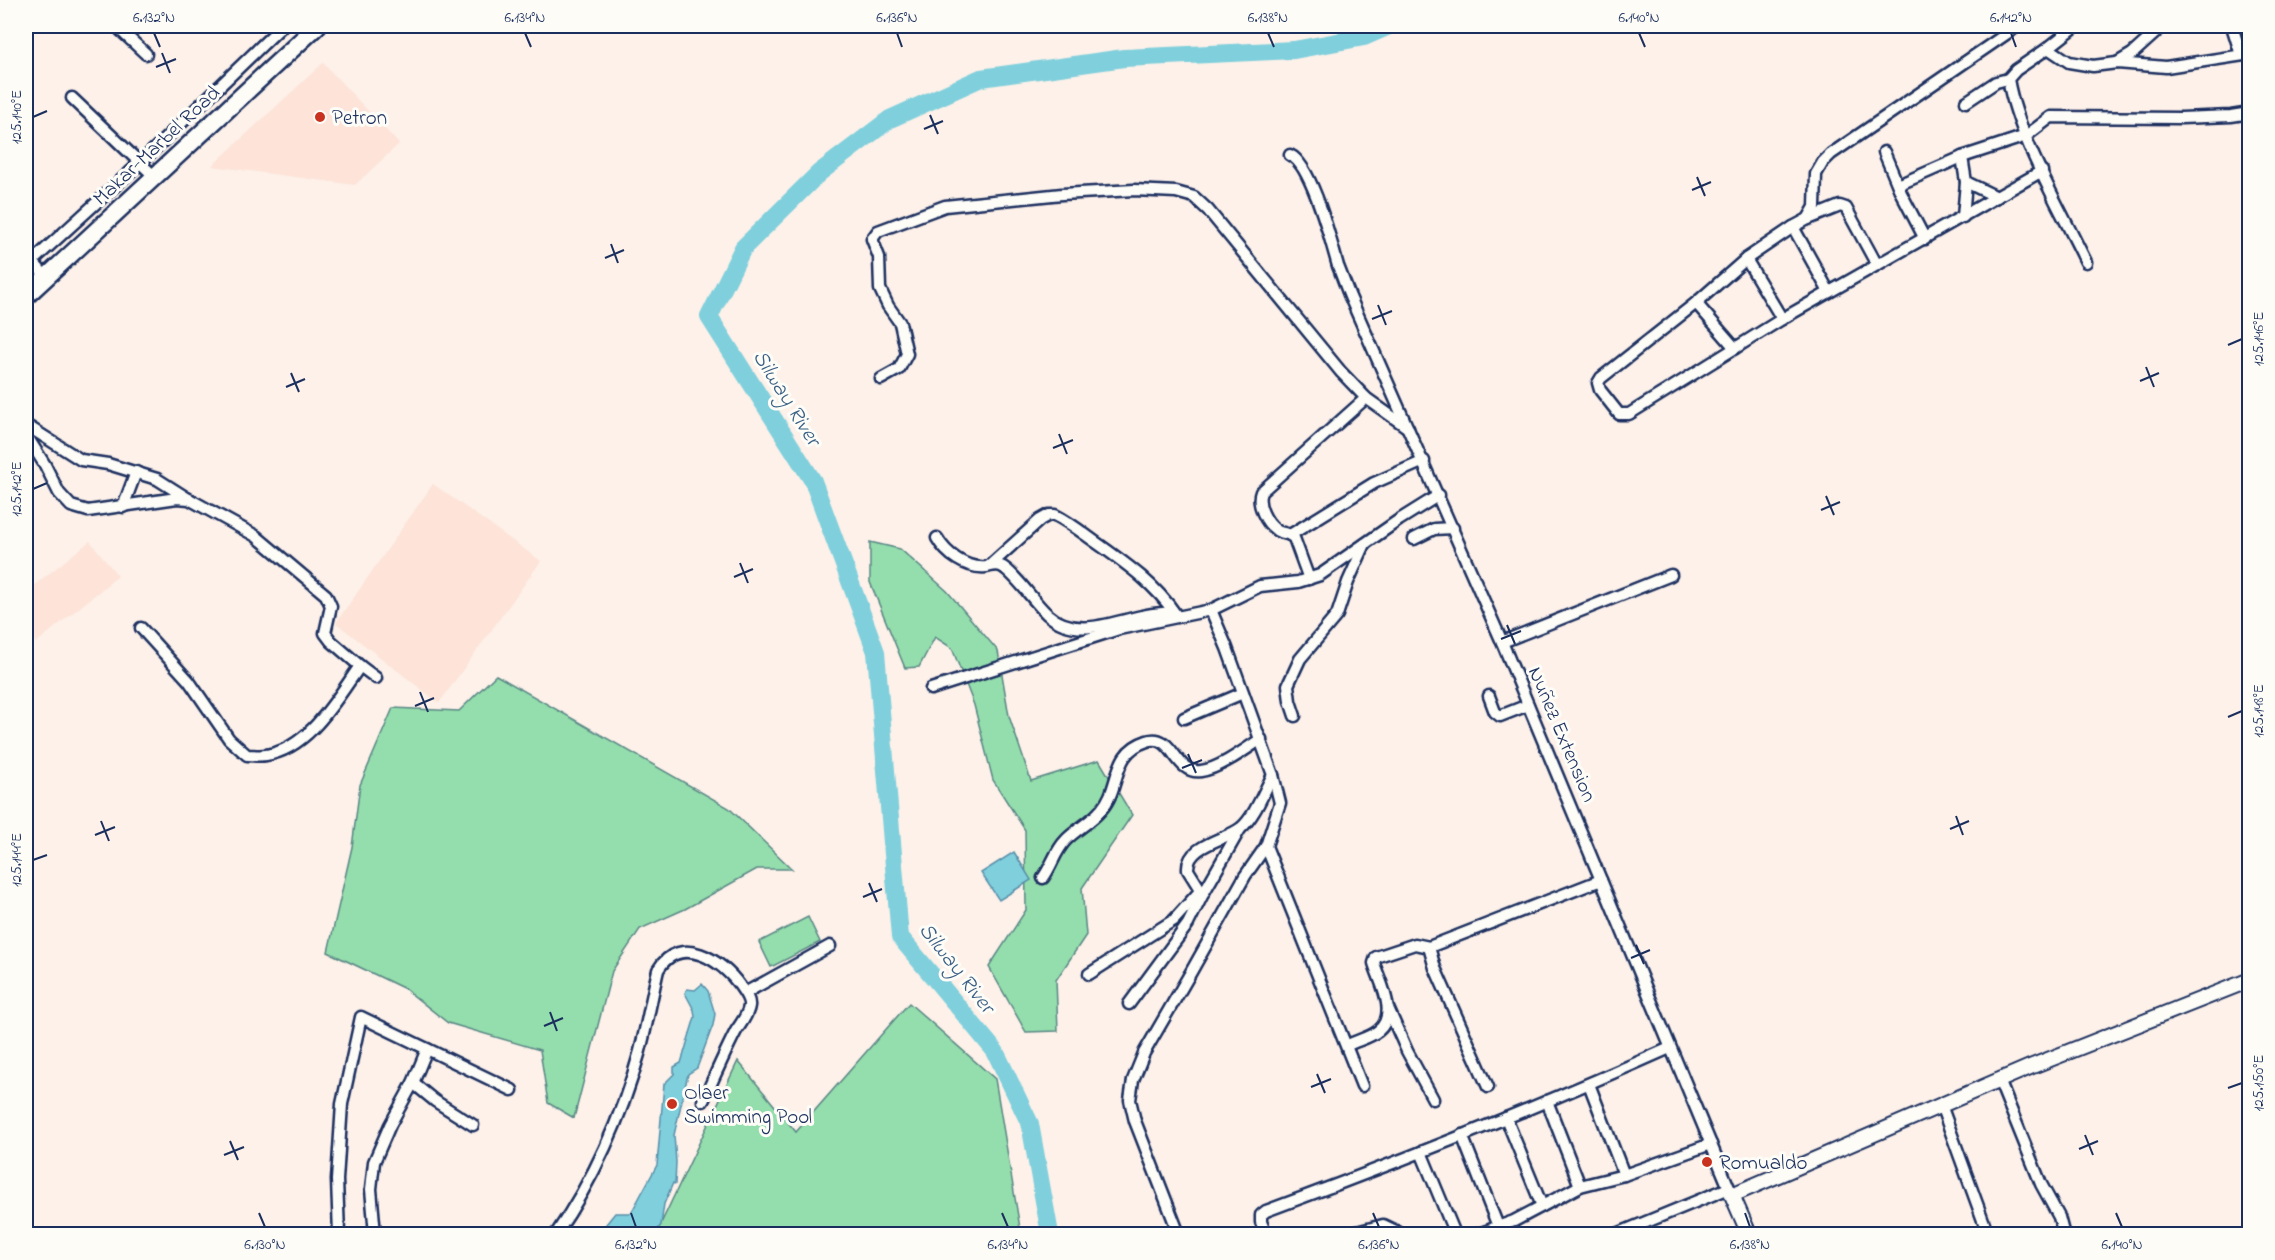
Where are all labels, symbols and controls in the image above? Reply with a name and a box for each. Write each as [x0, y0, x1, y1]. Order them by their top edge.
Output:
text: 6.132°N [133, 7, 175, 29]
text: 6.134°N [505, 7, 545, 29]
text: 6.136°N [876, 7, 918, 29]
text: 6.138°N [1248, 7, 1288, 29]
text: 6.140°N [1618, 7, 1660, 29]
text: 6.142°N [1990, 7, 2032, 29]
street label: Makar-Marbel Road [87, 79, 228, 214]
text: 125.140°E [6, 90, 28, 144]
place label: Petron [332, 104, 387, 134]
marker: Petron [313, 110, 327, 124]
text: 125.146°E [2248, 312, 2270, 366]
water label: Silway River [743, 344, 829, 455]
text: 125.142°E [6, 461, 28, 517]
street label: Nuñez Extension [1519, 662, 1603, 807]
text: 125.148°E [2248, 684, 2270, 738]
text: 125.144°E [6, 833, 28, 887]
water label: Silway River [910, 917, 1003, 1024]
text: 125.150°E [2248, 1055, 2270, 1111]
place label: Olaer Swimming Pool [684, 1079, 812, 1135]
marker: Olaer Swimming Pool [665, 1097, 679, 1111]
place label: Romualdo [1719, 1149, 1807, 1179]
marker: Romualdo [1700, 1155, 1714, 1169]
text: 6.130°N [244, 1234, 286, 1256]
text: 6.132°N [615, 1234, 657, 1256]
text: 6.134°N [988, 1234, 1028, 1256]
text: 6.136°N [1358, 1234, 1400, 1256]
text: 6.138°N [1730, 1234, 1770, 1256]
text: 6.140°N [2101, 1234, 2143, 1256]

